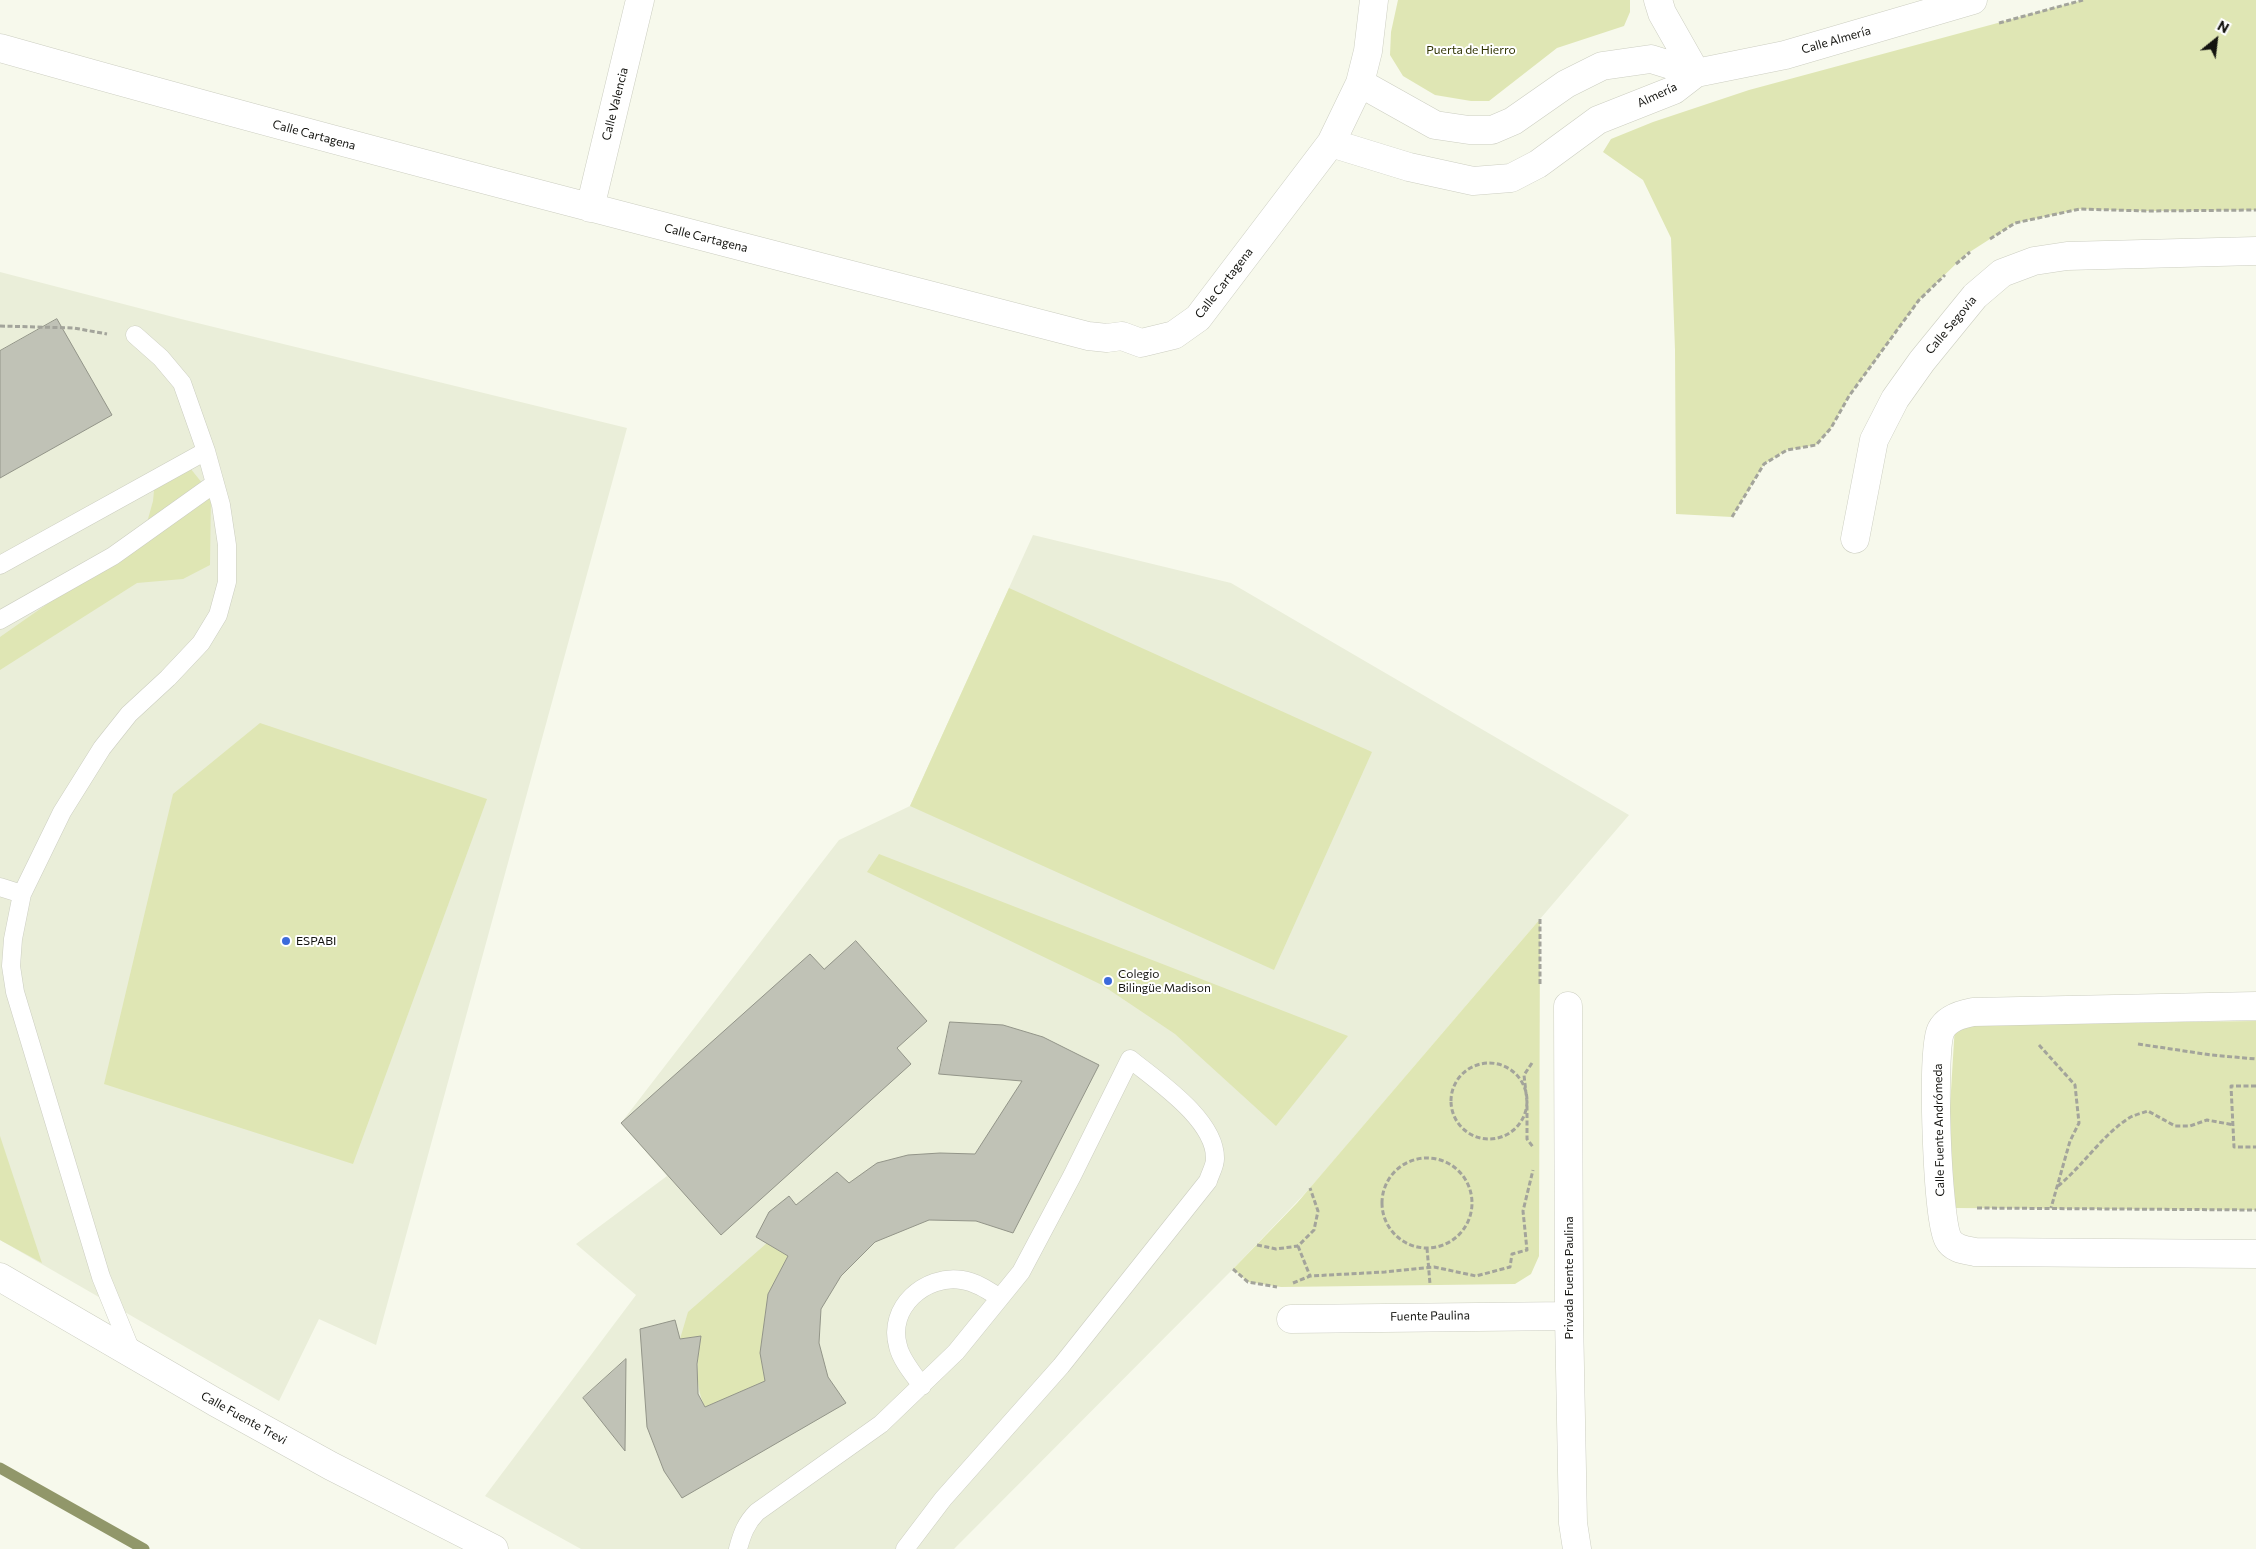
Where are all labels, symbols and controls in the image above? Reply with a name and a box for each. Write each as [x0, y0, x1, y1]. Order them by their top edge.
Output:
north arrow [2191, 15, 2241, 65]
text: N [2215, 16, 2232, 36]
street label: Calle Almería [1800, 23, 1872, 57]
park label: Puerta de Hierro [1426, 43, 1516, 57]
street label: Calle Valencia [599, 66, 631, 142]
street label: Almería [1635, 80, 1679, 110]
street label: Calle Cartagena [271, 117, 357, 153]
street label: Calle Cartagena [663, 221, 749, 255]
street label: Calle Cartagena [1192, 245, 1256, 321]
street label: Calle Segovia [1923, 293, 1979, 357]
place label: ESPABI [296, 934, 336, 948]
marker: ESPABI [280, 935, 292, 947]
place label: Colegio Bilingüe Madison [1118, 967, 1211, 995]
marker: Colegio Bilingüe Madison [1102, 975, 1114, 987]
street label: Calle Fuente Andrómeda [1931, 1063, 1947, 1197]
street label: Privada Fuente Paulina [1562, 1216, 1576, 1340]
street label: Fuente Paulina [1390, 1308, 1470, 1324]
street label: Calle Fuente Trevi [199, 1388, 289, 1448]

